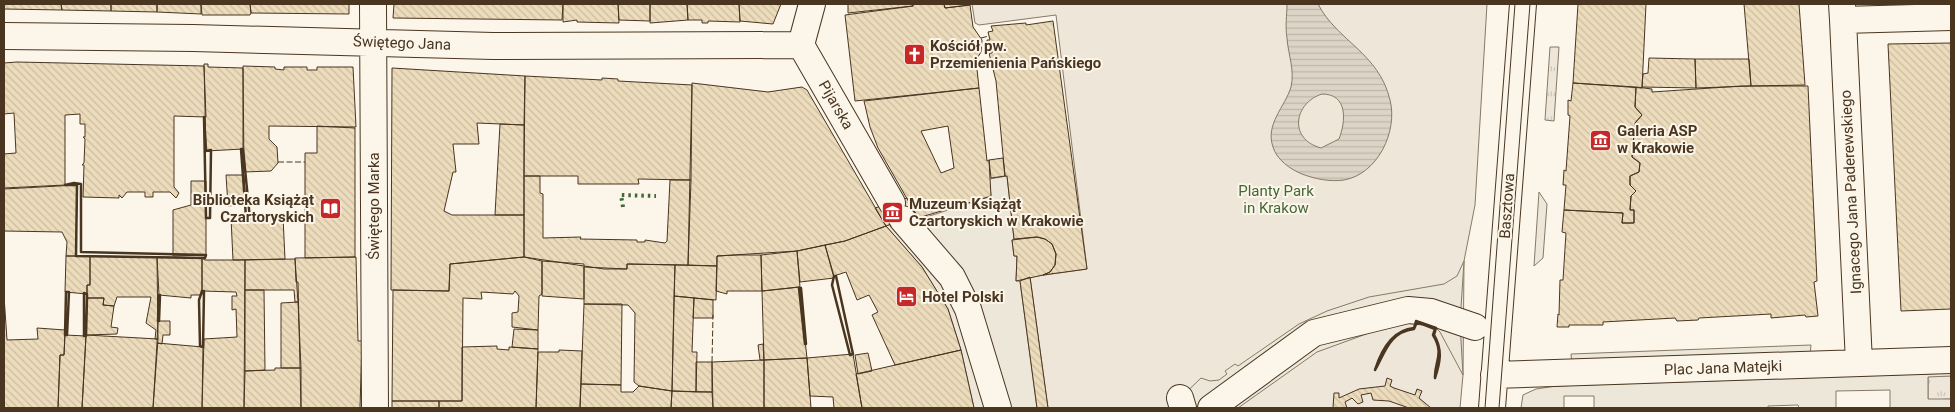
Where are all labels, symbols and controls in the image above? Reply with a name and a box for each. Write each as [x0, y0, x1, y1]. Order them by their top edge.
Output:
street label: Świętego Jana [353, 32, 451, 54]
place label: Kościół pw. Przemienienia Pańskiego [930, 37, 1101, 72]
church icon: Kościół pw. Przemienienia Pańskiego [902, 43, 926, 67]
street label: Pijarska [815, 77, 857, 133]
street label: Ignacego Jana Paderewskiego [1837, 90, 1865, 294]
place label: Galeria ASP w Krakowie [1617, 122, 1698, 157]
museum icon: Galeria ASP w Krakowie [1589, 128, 1613, 152]
street label: Świętego Marka [365, 152, 383, 260]
street label: Basztowa [1496, 173, 1518, 239]
park label: Planty Park in Krakow [1238, 182, 1314, 217]
place label: Biblioteka Książąt Czartoryskich [193, 191, 314, 226]
place label: Muzeum Książąt Czartoryskich w Krakowie [909, 195, 1084, 230]
library icon: Biblioteka Książąt Czartoryskich [318, 197, 342, 221]
museum icon: Muzeum Książąt Czartoryskich w Krakowie [881, 201, 905, 225]
hotel icon: Hotel Polski [894, 285, 918, 309]
place label: Hotel Polski [922, 288, 1004, 306]
street label: Plac Jana Matejki [1664, 357, 1782, 379]

